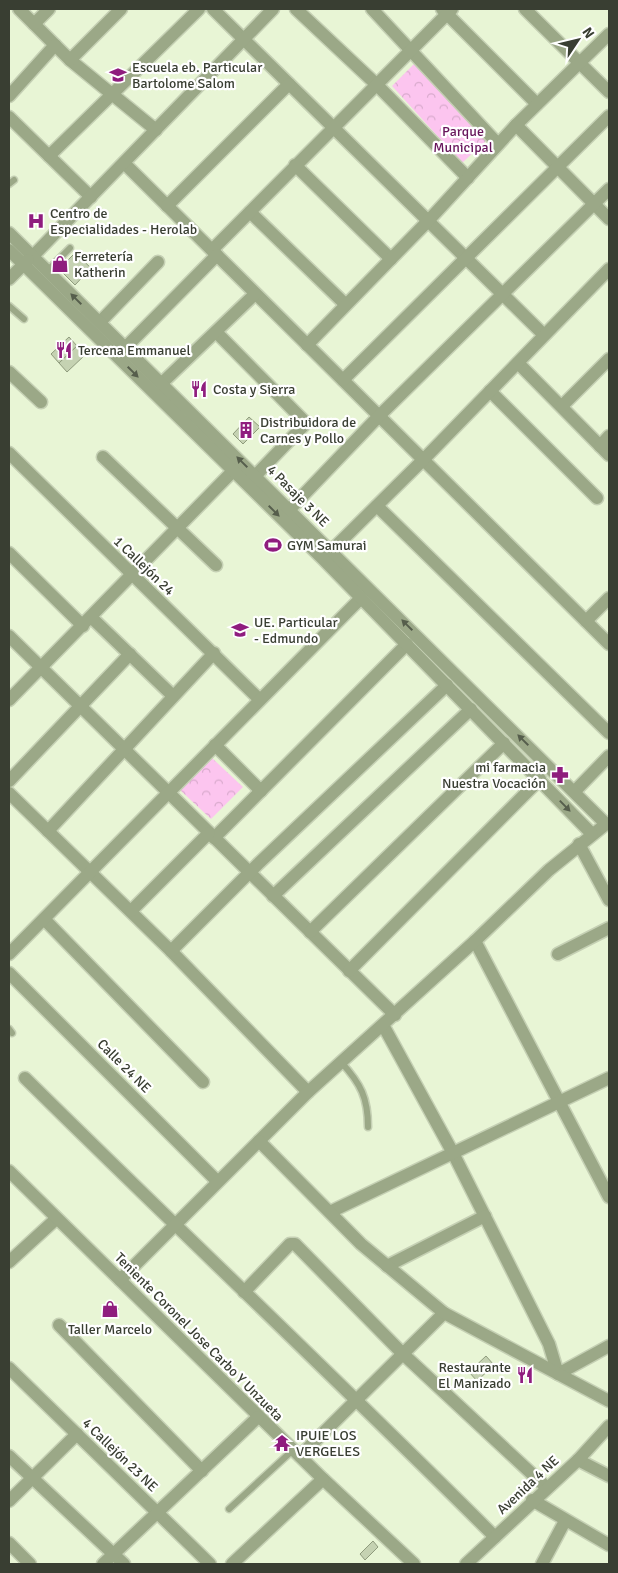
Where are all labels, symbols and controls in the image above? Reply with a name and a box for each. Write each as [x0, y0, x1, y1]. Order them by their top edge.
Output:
north arrow [553, 15, 603, 65]
text: N [578, 24, 598, 42]
place label: Escuela eb. Particular Bartolome Salom [132, 59, 263, 92]
school or university icon: Escuela eb. Particular Bartolome Salom [108, 65, 128, 85]
park label: Parque Municipal [433, 123, 493, 156]
place label: Centro de Especialidades - Herolab [50, 205, 197, 238]
hospital icon: Centro de Especialidades - Herolab [26, 211, 46, 231]
place label: Ferretería Katherin [74, 248, 133, 281]
shop icon: Ferretería Katherin [50, 254, 70, 274]
one-way arrow [70, 293, 82, 305]
restaurant icon: Tercena Emmanuel [54, 340, 74, 360]
place label: Tercena Emmanuel [78, 342, 191, 359]
one-way arrow [127, 366, 139, 378]
restaurant icon: Costa y Sierra [189, 379, 209, 399]
place label: Costa y Sierra [213, 381, 295, 398]
place label: Distribuidora de Carnes y Pollo [260, 414, 356, 447]
building icon: Distribuidora de Carnes y Pollo [236, 420, 256, 440]
one-way arrow [236, 456, 248, 468]
street label: 4 Pasaje 3 NE [263, 461, 333, 531]
one-way arrow [268, 505, 280, 517]
street label: 1 Callejón 24 [110, 533, 178, 600]
sports icon: GYM Samurai [263, 535, 283, 555]
place label: GYM Samurai [287, 537, 367, 554]
place label: UE. Particular - Edmundo [254, 614, 339, 647]
one-way arrow [401, 619, 413, 631]
school or university icon: UE. Particular - Edmundo [230, 620, 250, 640]
one-way arrow [517, 734, 529, 746]
place label: mi farmacia Nuestra Vocación [442, 759, 546, 792]
pharmacy icon: mi farmacia Nuestra Vocación [550, 765, 570, 785]
one-way arrow [559, 800, 571, 812]
street label: Calle 24 NE [94, 1036, 154, 1096]
street label: Teniente Coronel Jose Carbo Y Unzueta [111, 1249, 287, 1425]
shop icon: Taller Marcelo [100, 1299, 120, 1319]
place label: Taller Marcelo [68, 1321, 152, 1338]
place label: Restaurante El Manizado [438, 1359, 511, 1392]
restaurant icon: Restaurante El Manizado [515, 1365, 535, 1385]
street label: 4 Callejón 23 NE [79, 1415, 161, 1495]
place label: IPUIE LOS VERGELES [296, 1427, 360, 1460]
temple icon: IPUIE LOS VERGELES [272, 1433, 292, 1453]
street label: Avenida 4 NE [493, 1452, 563, 1518]

